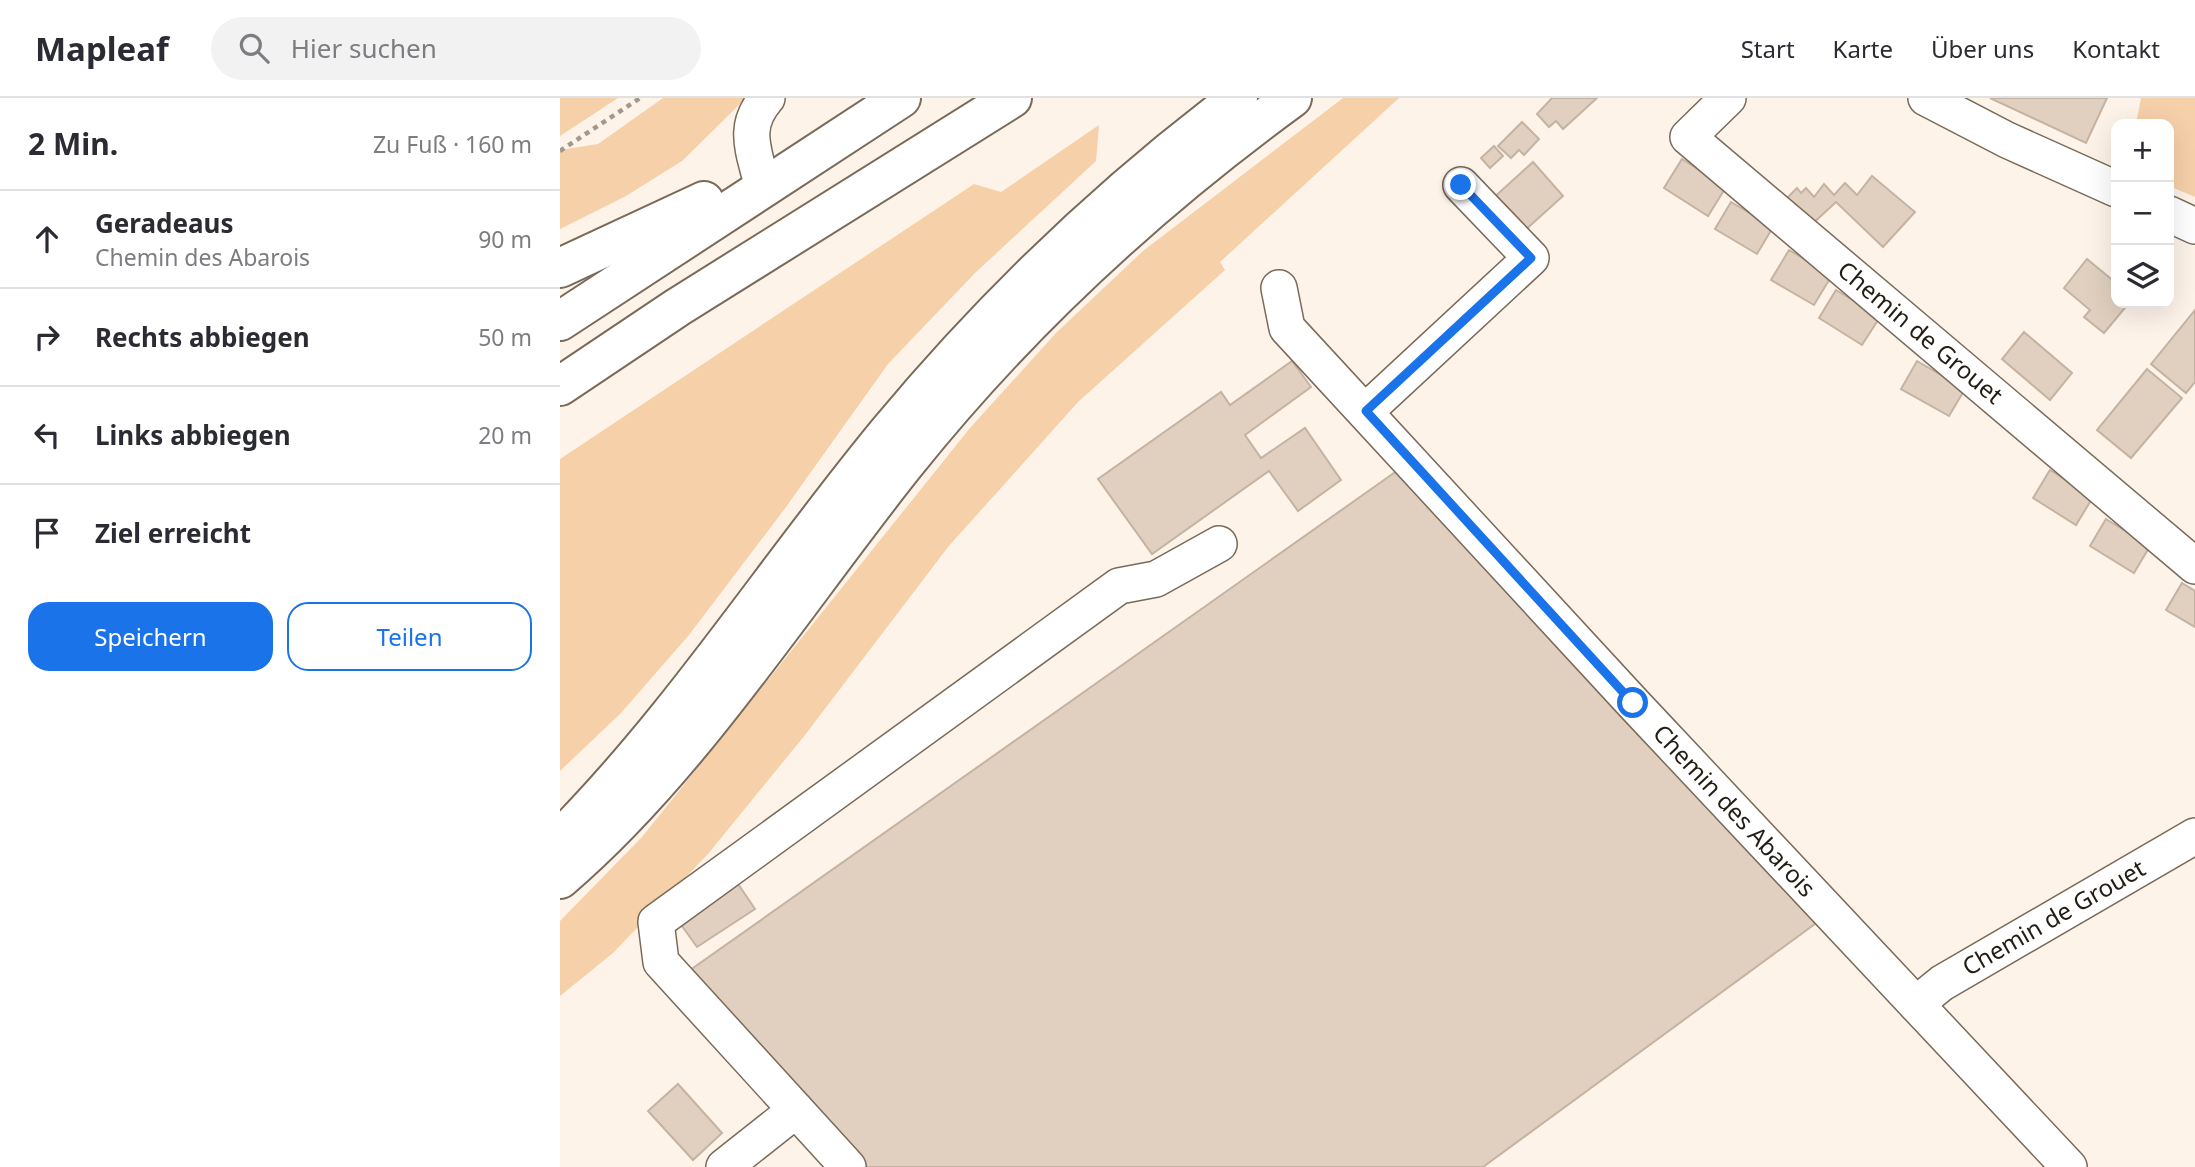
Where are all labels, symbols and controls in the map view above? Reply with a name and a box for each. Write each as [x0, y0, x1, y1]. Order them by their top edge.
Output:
search box [211, 17, 701, 80]
text: Mapleaf [35, 26, 169, 71]
icon: search [235, 29, 273, 67]
text: Hier suchen [291, 30, 437, 66]
text: Start [1741, 32, 1795, 65]
text: Karte [1833, 32, 1893, 65]
text: Über uns [1931, 32, 2034, 65]
text: Kontakt [2072, 32, 2160, 65]
map controls [2111, 119, 2174, 308]
button: + [2111, 119, 2174, 182]
text: 2 Min. [28, 123, 118, 164]
text: Zu Fuß · 160 m [373, 128, 532, 160]
route end [1445, 169, 1476, 200]
button: − [2111, 182, 2174, 245]
text: Geradeaus [95, 205, 234, 241]
icon: ahead [28, 220, 66, 258]
text: 90 m [478, 223, 532, 255]
text: Chemin des Abarois [95, 241, 310, 273]
button: layers [2111, 245, 2174, 308]
street label: Chemin de Grouet [1831, 253, 2011, 411]
icon: right [28, 318, 66, 356]
text: Rechts abbiegen [95, 319, 310, 355]
text: 50 m [478, 321, 532, 353]
icon: left [28, 416, 66, 454]
text: Links abbiegen [95, 417, 291, 453]
text: 20 m [478, 419, 532, 451]
icon: arrive [28, 514, 66, 552]
text: Ziel erreicht [95, 515, 251, 551]
button: Speichern [28, 602, 273, 671]
button: Teilen [287, 602, 532, 671]
route start [1617, 687, 1648, 718]
street label: Chemin des Abarois [1646, 717, 1824, 903]
street label: Chemin de Grouet [1956, 851, 2151, 983]

